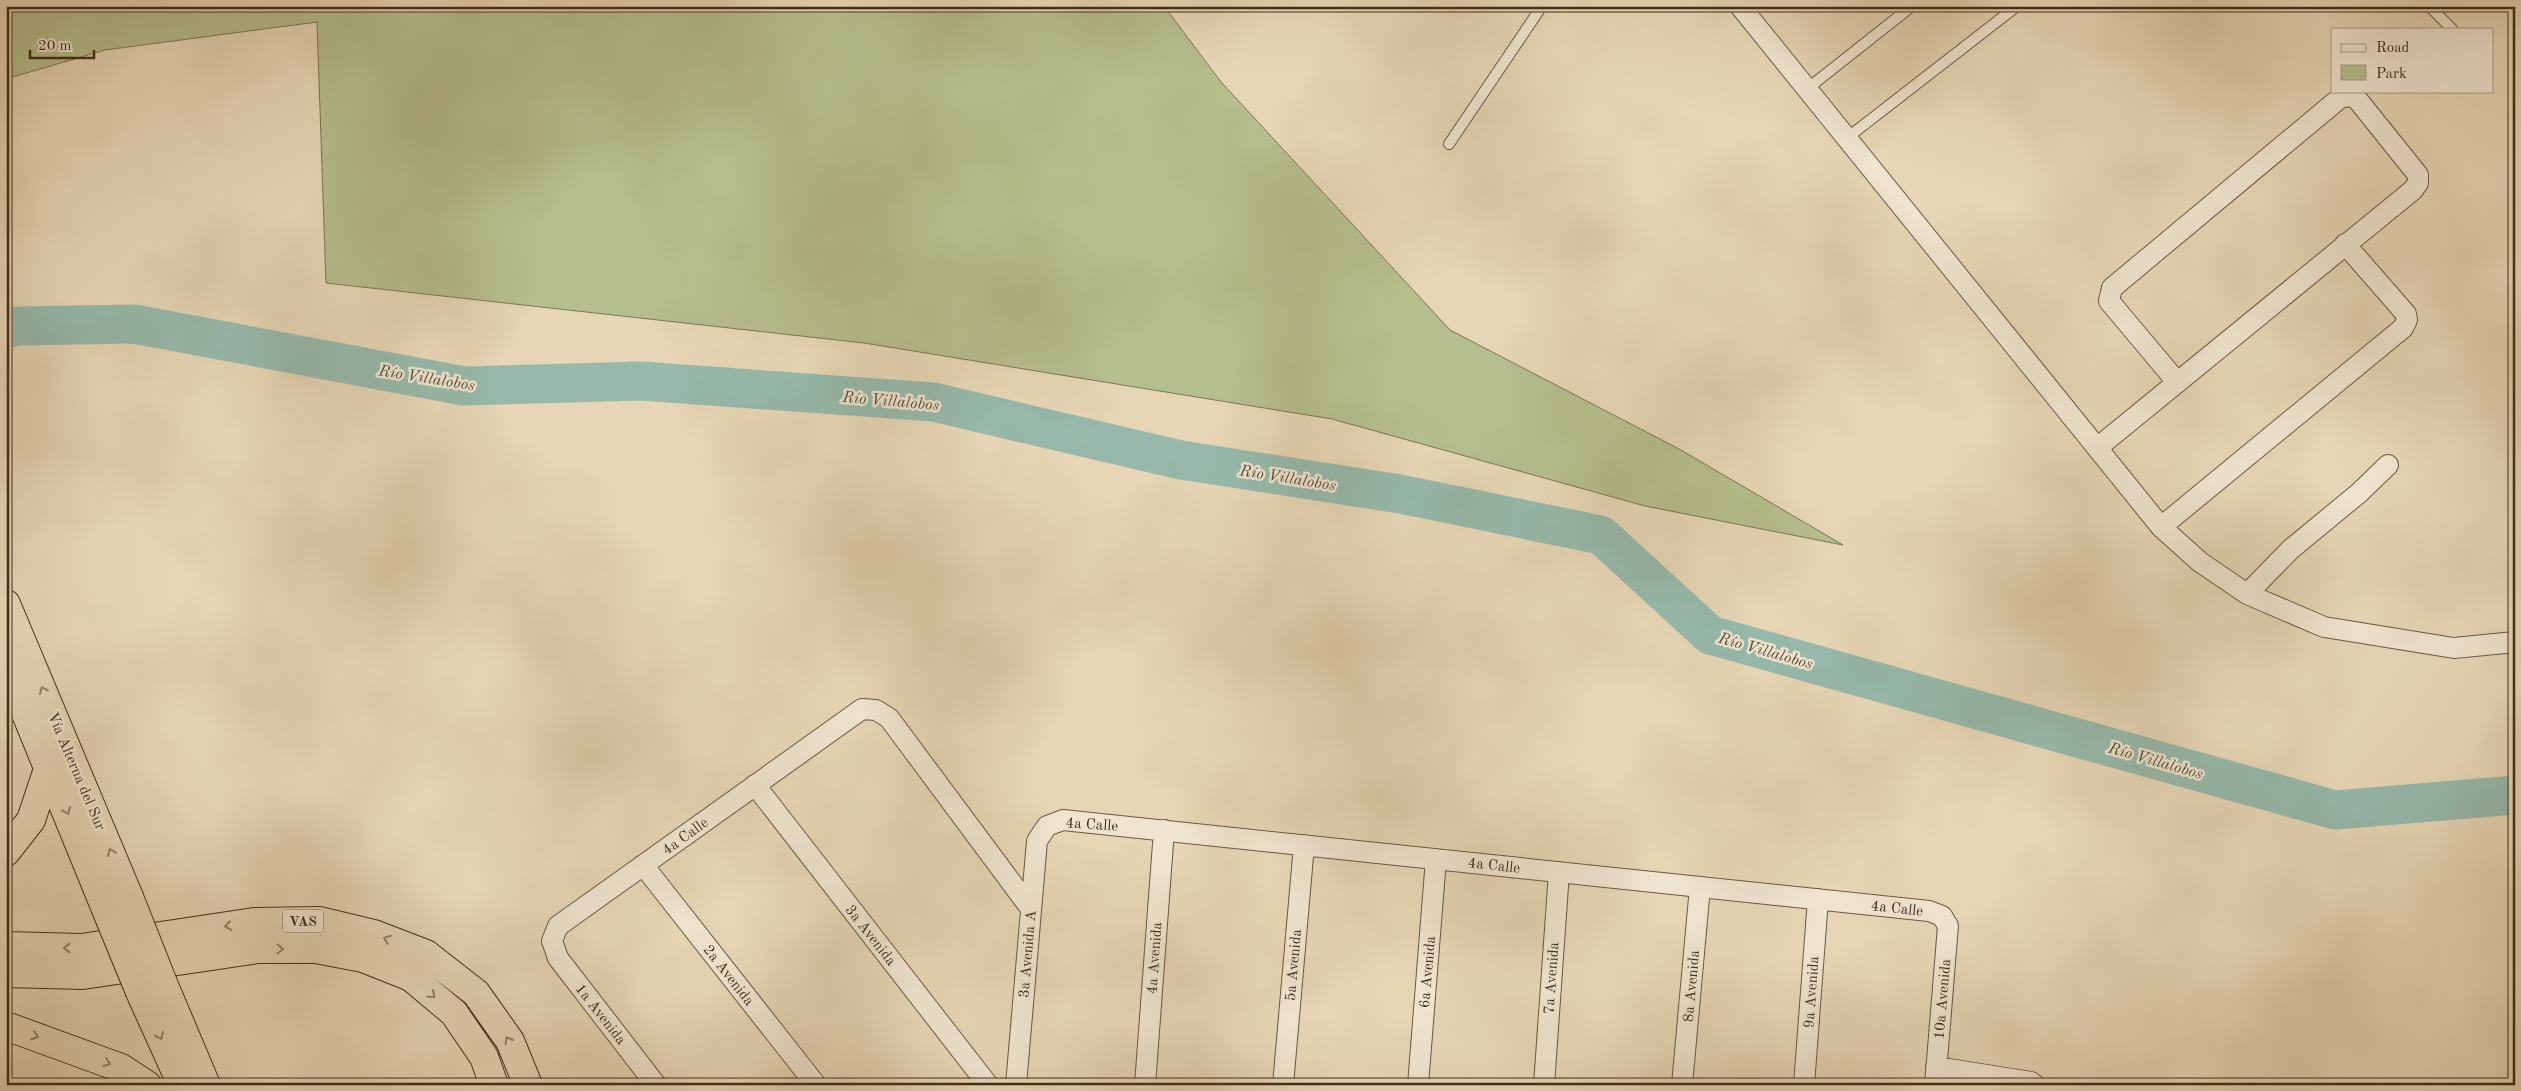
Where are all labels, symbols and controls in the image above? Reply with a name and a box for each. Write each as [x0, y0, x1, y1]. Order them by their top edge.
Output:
scale bar [30, 28, 94, 60]
legend [2331, 28, 2494, 92]
text: 20 m [38, 39, 72, 54]
text: Road [2376, 41, 2410, 56]
text: Park [2376, 67, 2407, 82]
water label: Río Villalobos [376, 363, 476, 395]
water label: Río Villalobos [841, 390, 940, 414]
water label: Río Villalobos [1237, 463, 1337, 495]
water label: Río Villalobos [1716, 631, 1815, 673]
one-way arrow [38, 686, 49, 695]
street label: Vía Alterna del Sur [44, 710, 107, 833]
water label: Río Villalobos [2106, 741, 2205, 783]
one-way arrow [61, 806, 71, 815]
street label: 4a Calle [660, 816, 712, 859]
street label: 4a Calle [1065, 816, 1119, 835]
one-way arrow [106, 848, 117, 857]
street label: 4a Calle [1467, 856, 1521, 877]
street label: 4a Calle [1870, 899, 1924, 920]
street label: 3a Avenida [842, 903, 898, 969]
road number: VAS [283, 909, 323, 932]
street label: 3a Avenida A [1017, 909, 1040, 999]
one-way arrow [223, 920, 231, 931]
street label: 4a Avenida [1145, 921, 1166, 995]
street label: 5a Avenida [1284, 928, 1305, 1002]
one-way arrow [383, 935, 392, 945]
street label: 6a Avenida [1418, 935, 1439, 1009]
street label: 7a Avenida [1542, 941, 1563, 1015]
one-way arrow [62, 943, 70, 953]
street label: 2a Avenida [700, 943, 756, 1009]
one-way arrow [277, 944, 285, 954]
street label: 8a Avenida [1682, 949, 1703, 1023]
street label: 9a Avenida [1802, 955, 1823, 1029]
street label: 10a Avenida [1932, 958, 1955, 1040]
street label: 1a Avenida [572, 982, 628, 1048]
one-way arrow [426, 989, 435, 998]
one-way arrow [30, 1030, 38, 1040]
one-way arrow [154, 1031, 164, 1040]
one-way arrow [505, 1037, 515, 1046]
one-way arrow [102, 1057, 111, 1067]

